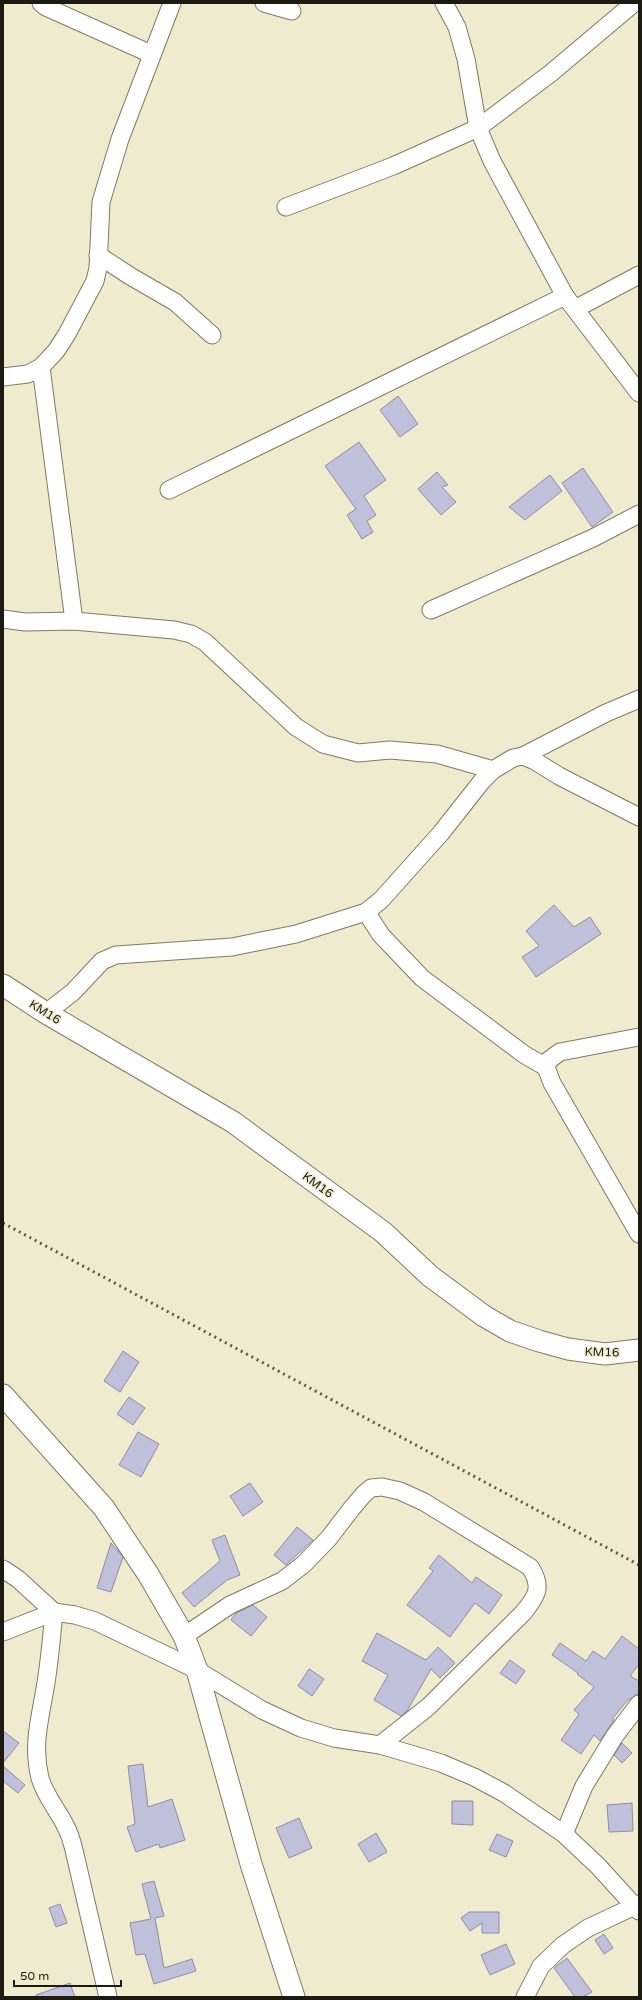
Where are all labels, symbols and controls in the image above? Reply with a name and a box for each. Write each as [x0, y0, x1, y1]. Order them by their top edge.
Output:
street label: KM16 [27, 997, 63, 1027]
street label: KM16 [300, 1169, 336, 1201]
street label: KM16 [584, 1344, 620, 1360]
scale bar [14, 1962, 121, 1988]
text: 50 m [20, 1969, 49, 1983]

